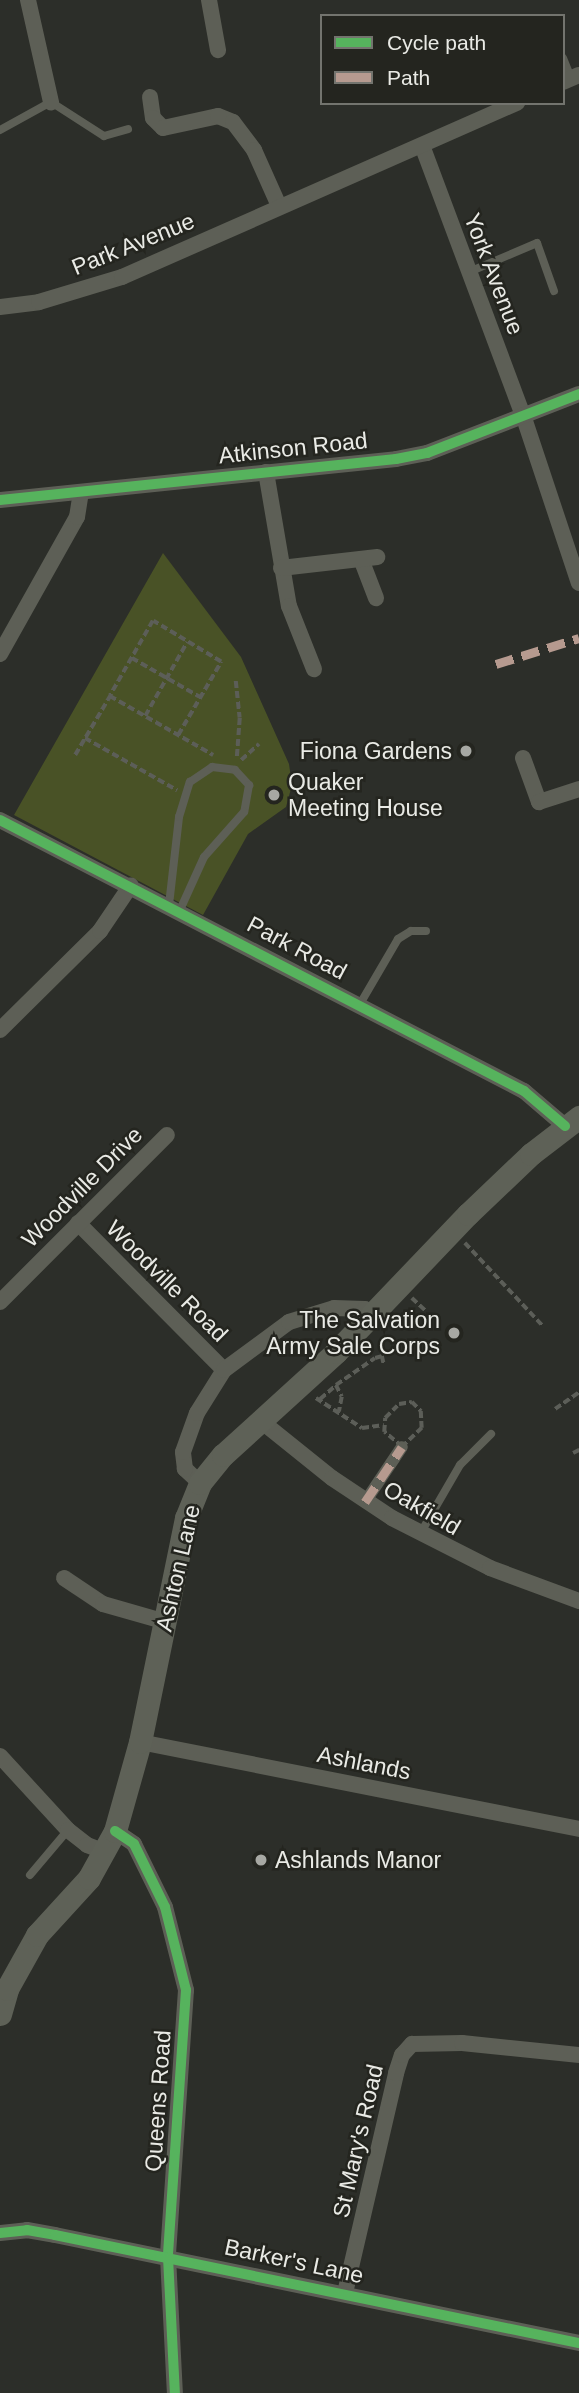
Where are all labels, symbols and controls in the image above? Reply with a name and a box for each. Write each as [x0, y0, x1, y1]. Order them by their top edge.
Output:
legend [320, 14, 565, 105]
text: Cycle path [387, 31, 486, 54]
text: Path [387, 66, 430, 89]
street label: Park Avenue [67, 207, 199, 281]
street label: York Avenue [458, 209, 530, 339]
street label: Atkinson Road [217, 426, 369, 470]
place label: Fiona Gardens [300, 737, 452, 765]
marker: Fiona Gardens [458, 743, 474, 759]
place label: Quaker Meeting House [288, 768, 443, 822]
marker: Quaker Meeting House [266, 787, 282, 803]
street label: Park Road [243, 910, 351, 986]
street label: Woodville Drive [16, 1121, 148, 1253]
street label: Woodville Road [100, 1214, 234, 1348]
place label: The Salvation Army Sale Corps [266, 1306, 440, 1360]
marker: The Salvation Army Sale Corps [446, 1325, 462, 1341]
street label: Oakfield [379, 1475, 465, 1541]
street label: Ashton Lane [150, 1502, 206, 1634]
street label: Ashlands [315, 1740, 413, 1786]
place label: Ashlands Manor [275, 1846, 441, 1874]
marker: Ashlands Manor [253, 1852, 269, 1868]
street label: Queens Road [139, 2029, 177, 2173]
street label: St Mary's Road [327, 2062, 389, 2220]
street label: Barker's Lane [222, 2233, 366, 2289]

